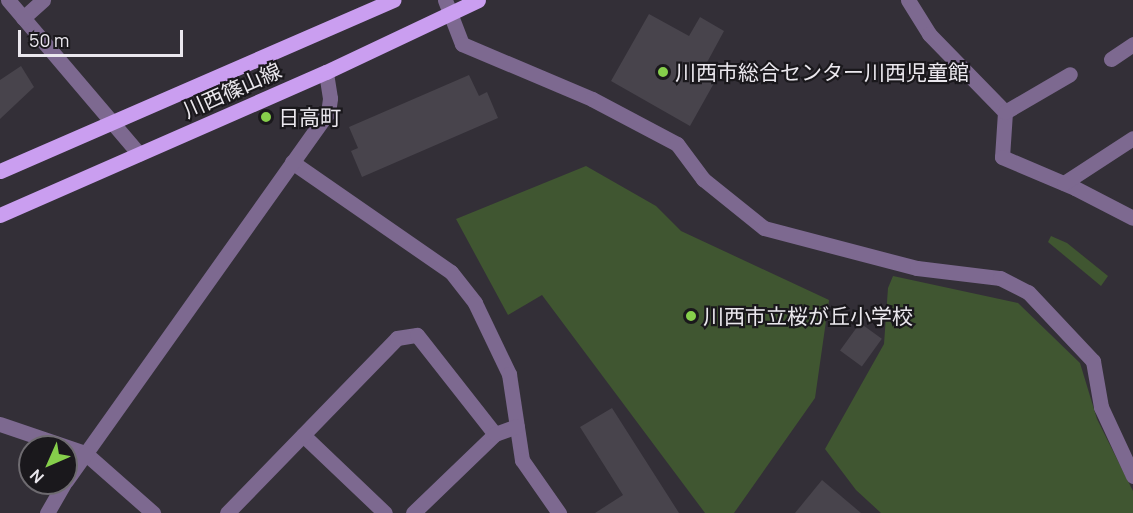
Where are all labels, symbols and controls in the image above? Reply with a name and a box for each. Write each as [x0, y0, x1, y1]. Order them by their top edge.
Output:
scale bar [21, 18, 186, 56]
text: 50 m [29, 28, 69, 52]
street label: 川西篠山線 [179, 57, 285, 123]
place label: 川西市総合センター川西児童館 [675, 59, 969, 85]
marker: 川西市総合センター川西児童館 [656, 65, 670, 79]
place label: 日高町 [278, 104, 341, 130]
marker: 日高町 [259, 110, 273, 124]
place label: 川西市立桜が丘小学校 [703, 303, 913, 329]
marker: 川西市立桜が丘小学校 [684, 309, 698, 323]
north arrow [18, 435, 78, 495]
text: N [25, 464, 49, 488]

